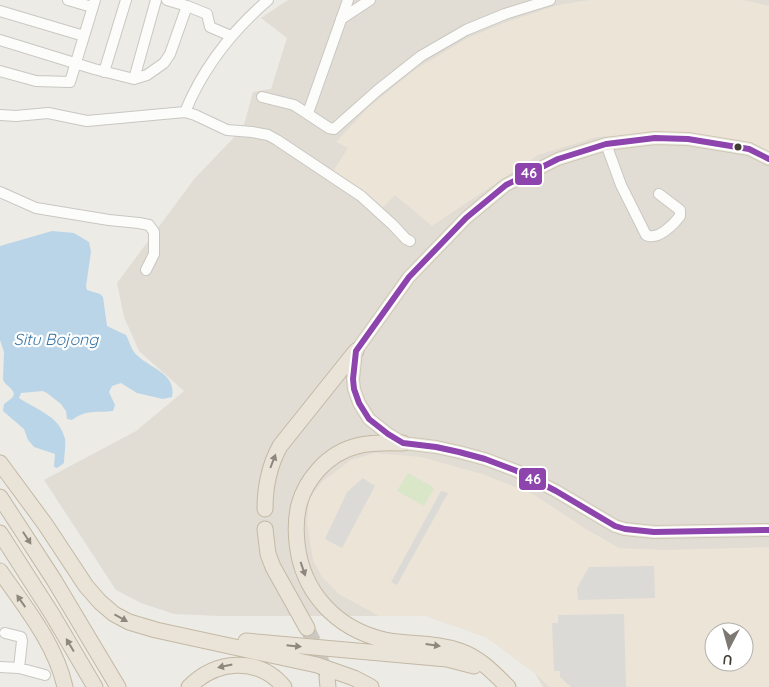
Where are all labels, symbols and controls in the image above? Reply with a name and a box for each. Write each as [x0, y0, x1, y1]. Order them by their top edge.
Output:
unlabelled marker [733, 142, 743, 152]
line badge: 46 [514, 162, 543, 186]
text: 46 [521, 164, 537, 182]
water label: Situ Bojong [14, 329, 99, 349]
one-way arrow [270, 454, 278, 468]
line badge: 46 [518, 467, 547, 491]
text: 46 [525, 470, 541, 488]
one-way arrow [22, 531, 31, 544]
one-way arrow [299, 562, 307, 577]
one-way arrow [16, 594, 26, 608]
one-way arrow [114, 614, 129, 622]
north arrow [704, 622, 754, 672]
one-way arrow [66, 638, 75, 652]
one-way arrow [426, 641, 442, 649]
one-way arrow [286, 642, 302, 650]
text: U [722, 650, 733, 669]
one-way arrow [216, 663, 232, 671]

